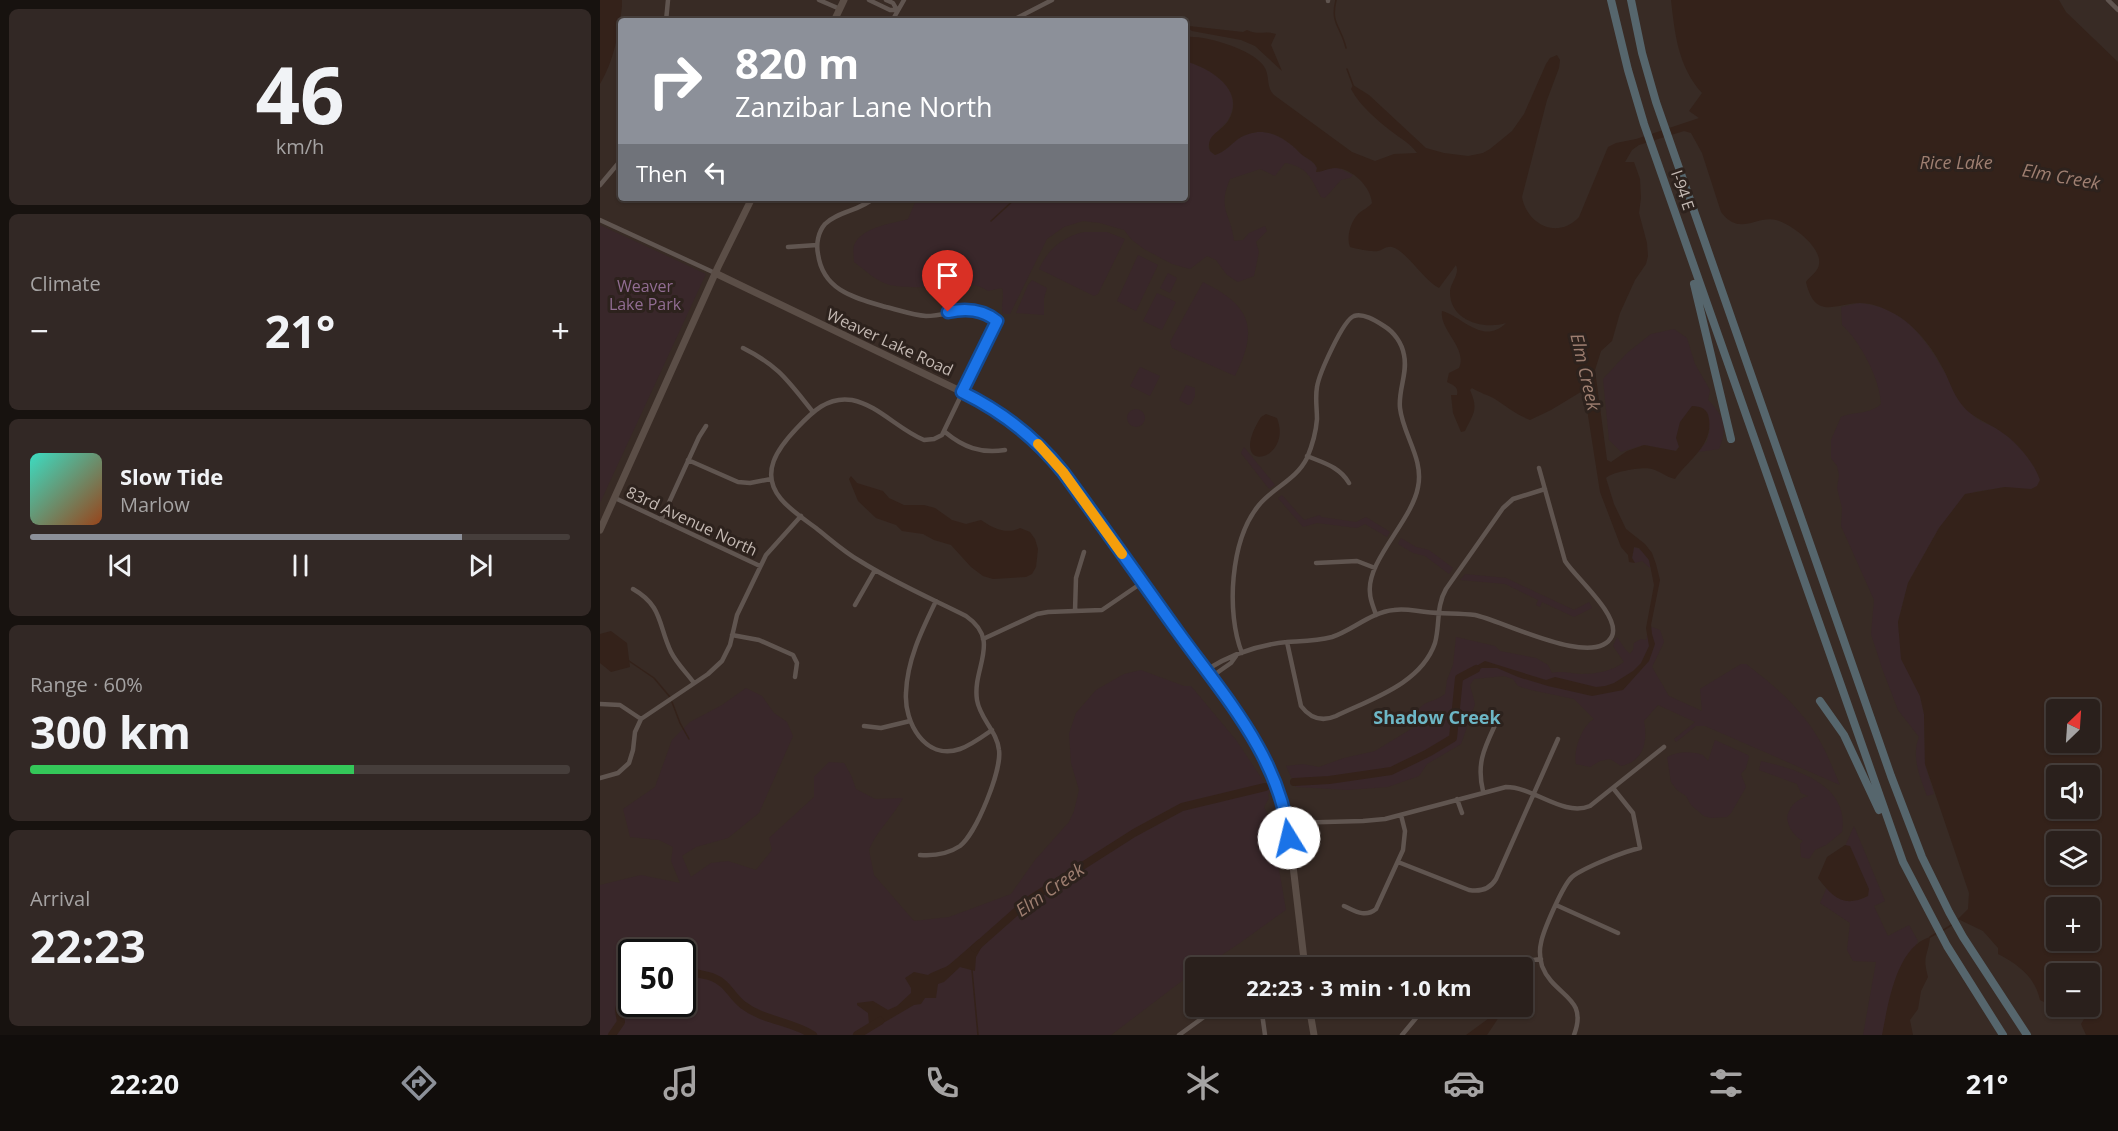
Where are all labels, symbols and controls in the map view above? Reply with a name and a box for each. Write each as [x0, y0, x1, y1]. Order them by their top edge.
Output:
text: 820 m [735, 34, 859, 91]
text: 46 [255, 41, 345, 147]
icon: right [636, 42, 714, 120]
text: Zanzibar Lane North [735, 88, 993, 125]
text: km/h [276, 133, 324, 160]
water label: Rice Lake [1919, 150, 1993, 174]
icon: left [699, 156, 732, 189]
water label: Elm Creek [2020, 157, 2103, 195]
text: Then [636, 158, 687, 188]
street label: I-94 E [1666, 167, 1700, 213]
pin [922, 250, 973, 312]
icon: arrive [931, 259, 964, 292]
text: Climate [30, 270, 101, 297]
park label: Weaver Lake Park [609, 275, 682, 315]
text: 21° [265, 300, 335, 361]
street label: Weaver Lake Road [823, 303, 957, 381]
text: − [30, 308, 49, 353]
text: + [551, 308, 570, 353]
water label: Elm Creek [1565, 331, 1607, 414]
text: Slow Tide [120, 461, 223, 491]
street label: 83rd Avenue North [623, 481, 761, 561]
text: Marlow [120, 491, 190, 518]
icon: previous [104, 549, 137, 582]
icon: pause [284, 549, 317, 582]
icon: next [464, 549, 497, 582]
text: Range · 60% [30, 671, 143, 698]
north arrow [2046, 699, 2100, 753]
map controls [2046, 699, 2100, 1017]
text: 300 km [30, 701, 191, 762]
district label: Shadow Creek [1373, 705, 1501, 729]
button: sound [2046, 765, 2100, 819]
position arrow [1257, 806, 1321, 870]
button: layers [2046, 831, 2100, 885]
water label: Elm Creek [1010, 856, 1089, 922]
text: Arrival [30, 885, 90, 912]
button: + [2046, 897, 2100, 951]
text: 22:23 [30, 915, 146, 976]
speed limit sign: 50 [618, 939, 696, 1017]
button: − [2046, 963, 2100, 1017]
text: 22:23 · 3 min · 1.0 km [1246, 972, 1472, 1002]
icon: directions [398, 1062, 440, 1104]
icon: music [660, 1062, 702, 1104]
icon: phone [921, 1062, 963, 1104]
icon: climate [1182, 1062, 1224, 1104]
icon: car [1443, 1062, 1485, 1104]
icon: filters [1705, 1062, 1747, 1104]
text: 22:20 [110, 1065, 179, 1102]
text: 21° [1966, 1065, 2008, 1102]

